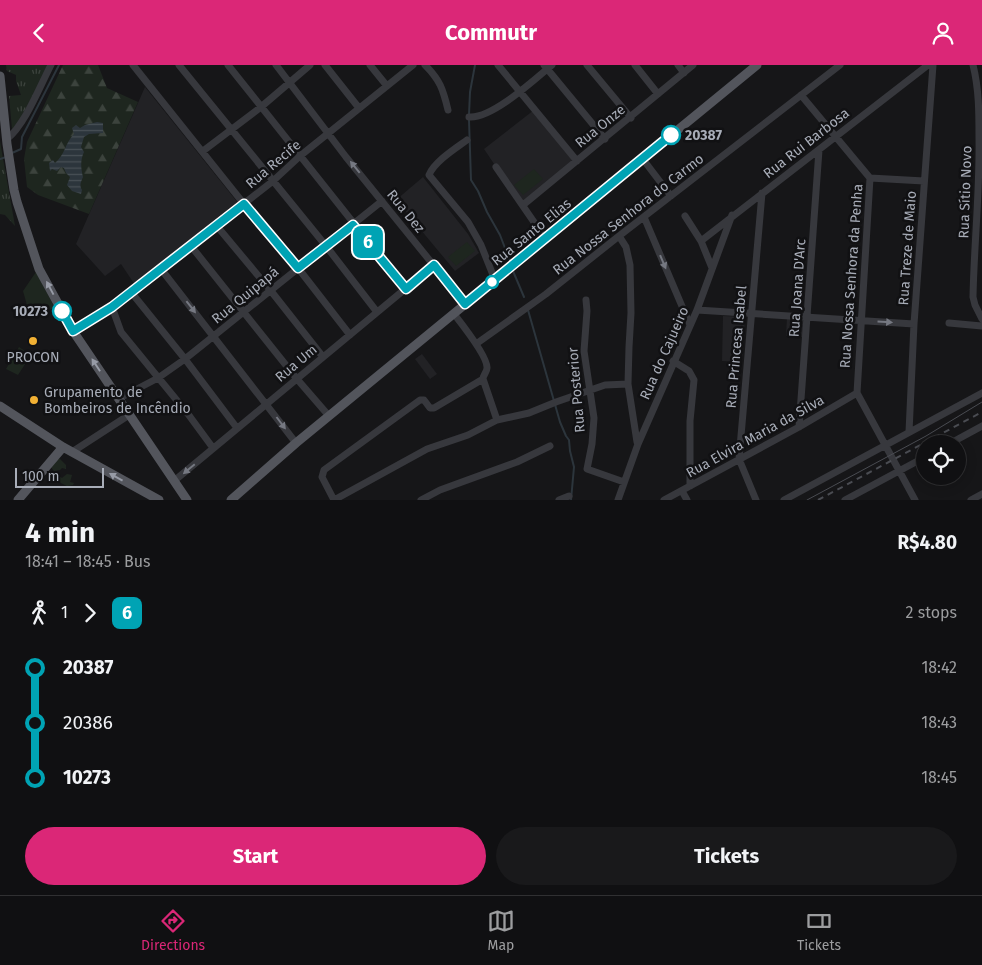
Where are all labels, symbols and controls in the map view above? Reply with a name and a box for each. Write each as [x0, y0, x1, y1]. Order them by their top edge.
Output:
icon: back [25, 19, 53, 47]
text: Commutr [445, 19, 537, 46]
icon: person [929, 19, 957, 47]
street label: Rua Onze [572, 101, 629, 152]
street label: Rua Rui Barbosa [760, 105, 853, 182]
marker: 20387 [661, 125, 681, 145]
place label: 20387 [685, 127, 722, 144]
street label: Rua Recife [242, 136, 304, 192]
street label: Rua Sítio Novo [955, 145, 976, 239]
street label: Rua Nossa Senhora do Carmo [549, 150, 707, 279]
one-way arrow [349, 161, 360, 174]
street label: Rua Nossa Senhora da Penha [837, 183, 866, 369]
street label: Rua Dez [383, 186, 428, 236]
street label: Rua Treze de Maio [895, 190, 920, 306]
street label: Rua Santo Elias [488, 195, 575, 270]
line badge: 6 [352, 226, 384, 258]
text: 6 [363, 231, 373, 253]
street label: Rua Joana D'Arc [786, 238, 809, 338]
one-way arrow [660, 255, 668, 269]
street label: Rua Quipapá [208, 263, 282, 328]
unlabelled marker [485, 275, 499, 289]
one-way arrow [46, 281, 54, 296]
street label: Rua Princesa Isabel [723, 285, 750, 409]
one-way arrow [185, 300, 196, 313]
marker: 10273 [52, 301, 72, 321]
place label: 10273 [13, 303, 48, 320]
street label: Rua do Cajueiro [636, 304, 693, 402]
one-way arrow [878, 319, 894, 327]
marker: PROCON [27, 335, 39, 347]
street label: Rua Um [272, 341, 321, 386]
street label: Rua Posterior [564, 346, 589, 433]
place label: PROCON [7, 349, 59, 366]
one-way arrow [91, 359, 100, 372]
place label: Grupamento de Bombeiros de Incêndio [44, 384, 191, 417]
street label: Rua Elvira Maria da Silva [683, 391, 827, 481]
marker: Grupamento de Bombeiros de Incêndio [28, 394, 40, 406]
one-way arrow [276, 416, 287, 429]
map controls [916, 435, 966, 485]
button: locate [916, 435, 966, 485]
one-way arrow [183, 463, 196, 474]
scale bar [15, 465, 104, 488]
text: 100 m [22, 468, 59, 485]
one-way arrow [110, 472, 123, 481]
text: 4 min [25, 516, 95, 549]
text: R$4.80 [898, 531, 957, 554]
text: 18:41 – 18:45 · Bus [25, 552, 151, 571]
icon: walk [25, 599, 53, 627]
icon: forward [76, 599, 104, 627]
text: 6 [122, 602, 132, 624]
text: 1 [61, 603, 68, 622]
text: 2 stops [906, 603, 957, 622]
text: 20387 [63, 656, 113, 679]
text: 18:42 [921, 658, 957, 677]
text: 20386 [63, 711, 113, 734]
text: 18:43 [921, 713, 957, 732]
text: 10273 [63, 766, 111, 789]
text: 18:45 [921, 768, 957, 787]
button: Start [25, 827, 486, 885]
button: Tickets [496, 827, 957, 885]
tab: Directions [141, 907, 205, 954]
tab: Map [487, 907, 515, 954]
tab: Tickets [797, 907, 841, 954]

